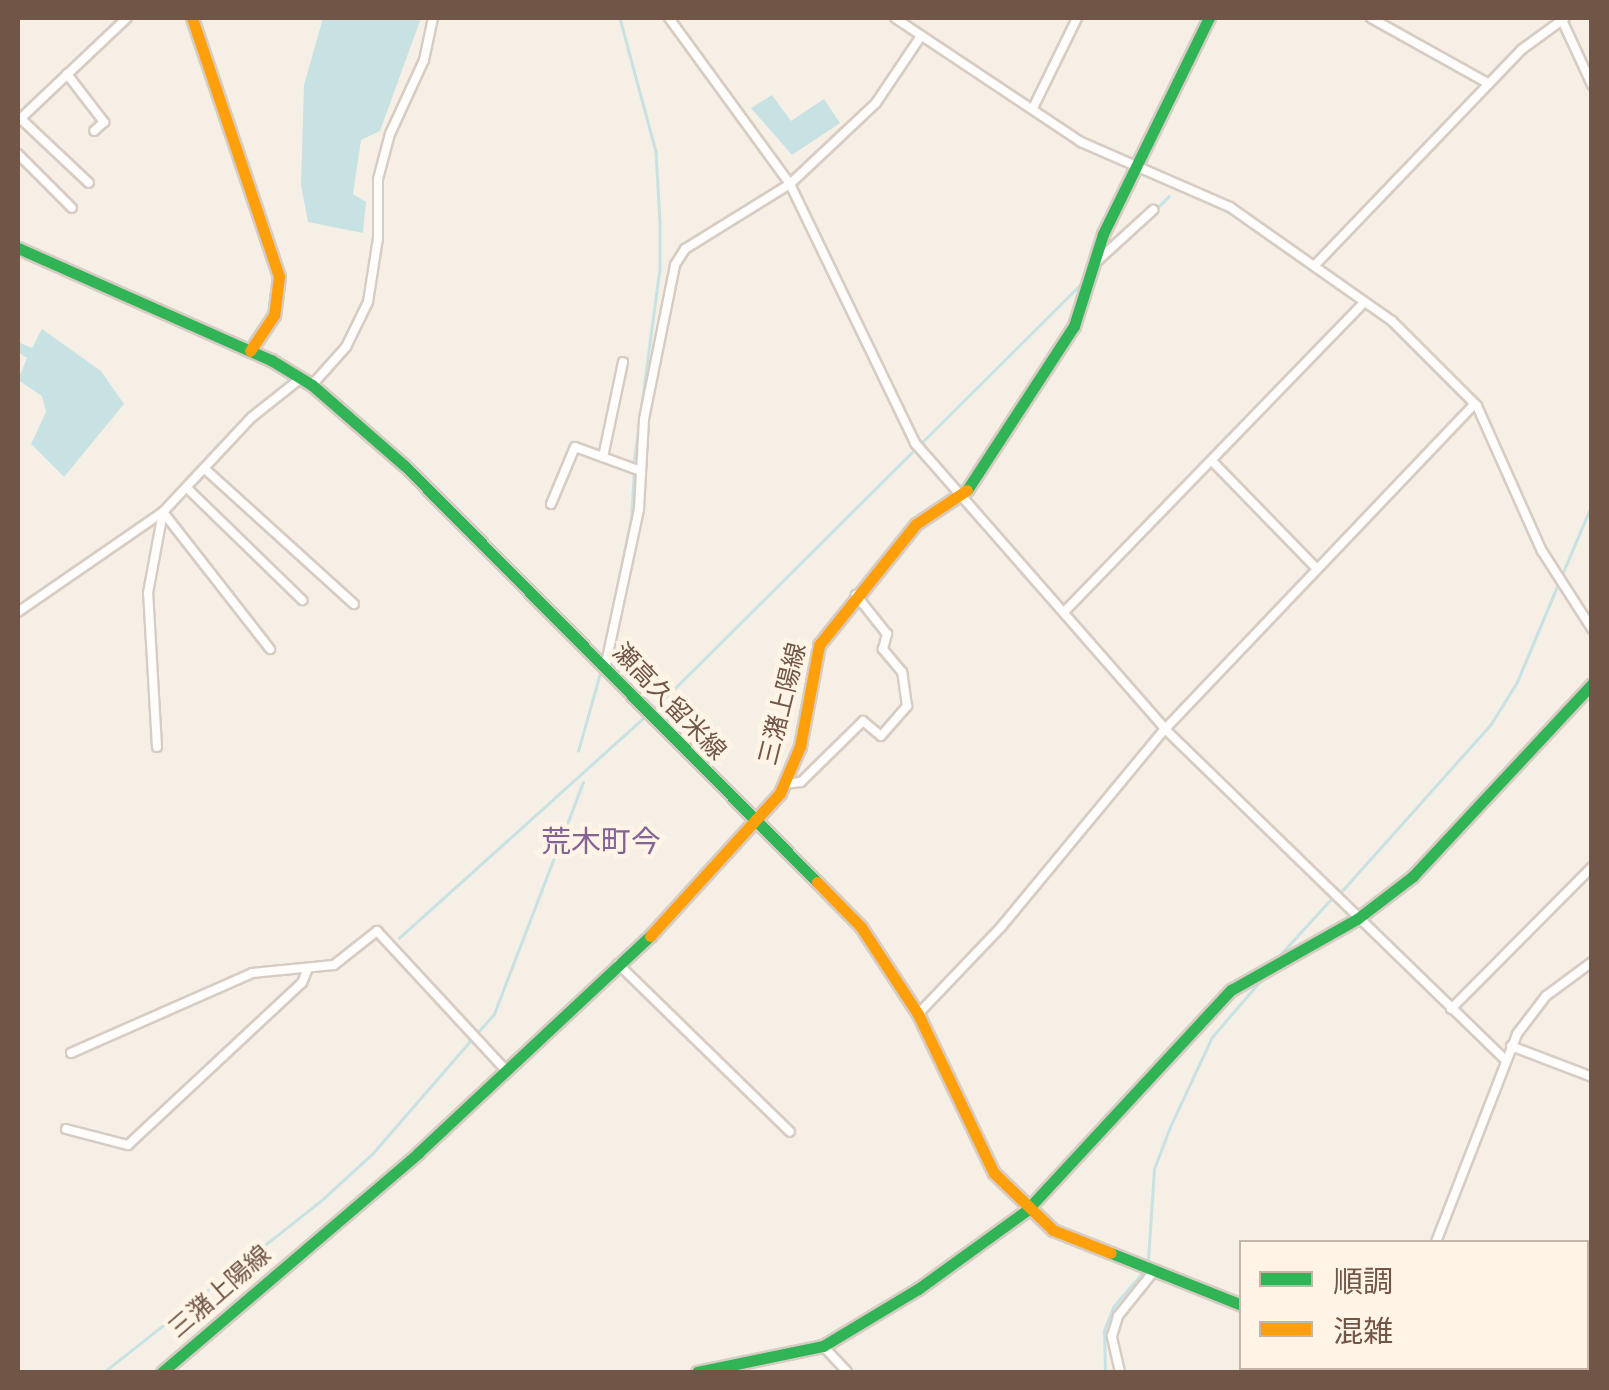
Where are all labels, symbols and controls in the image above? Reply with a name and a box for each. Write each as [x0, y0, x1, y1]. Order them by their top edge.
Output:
street label: 瀬高久留米線 [606, 638, 732, 766]
street label: 三潴上陽線 [753, 640, 813, 768]
district label: 荒木町今 [541, 824, 661, 860]
street label: 三潴上陽線 [163, 1240, 277, 1344]
legend [1239, 1240, 1589, 1370]
text: 順調 [1333, 1264, 1393, 1300]
text: 混雑 [1333, 1314, 1393, 1350]

